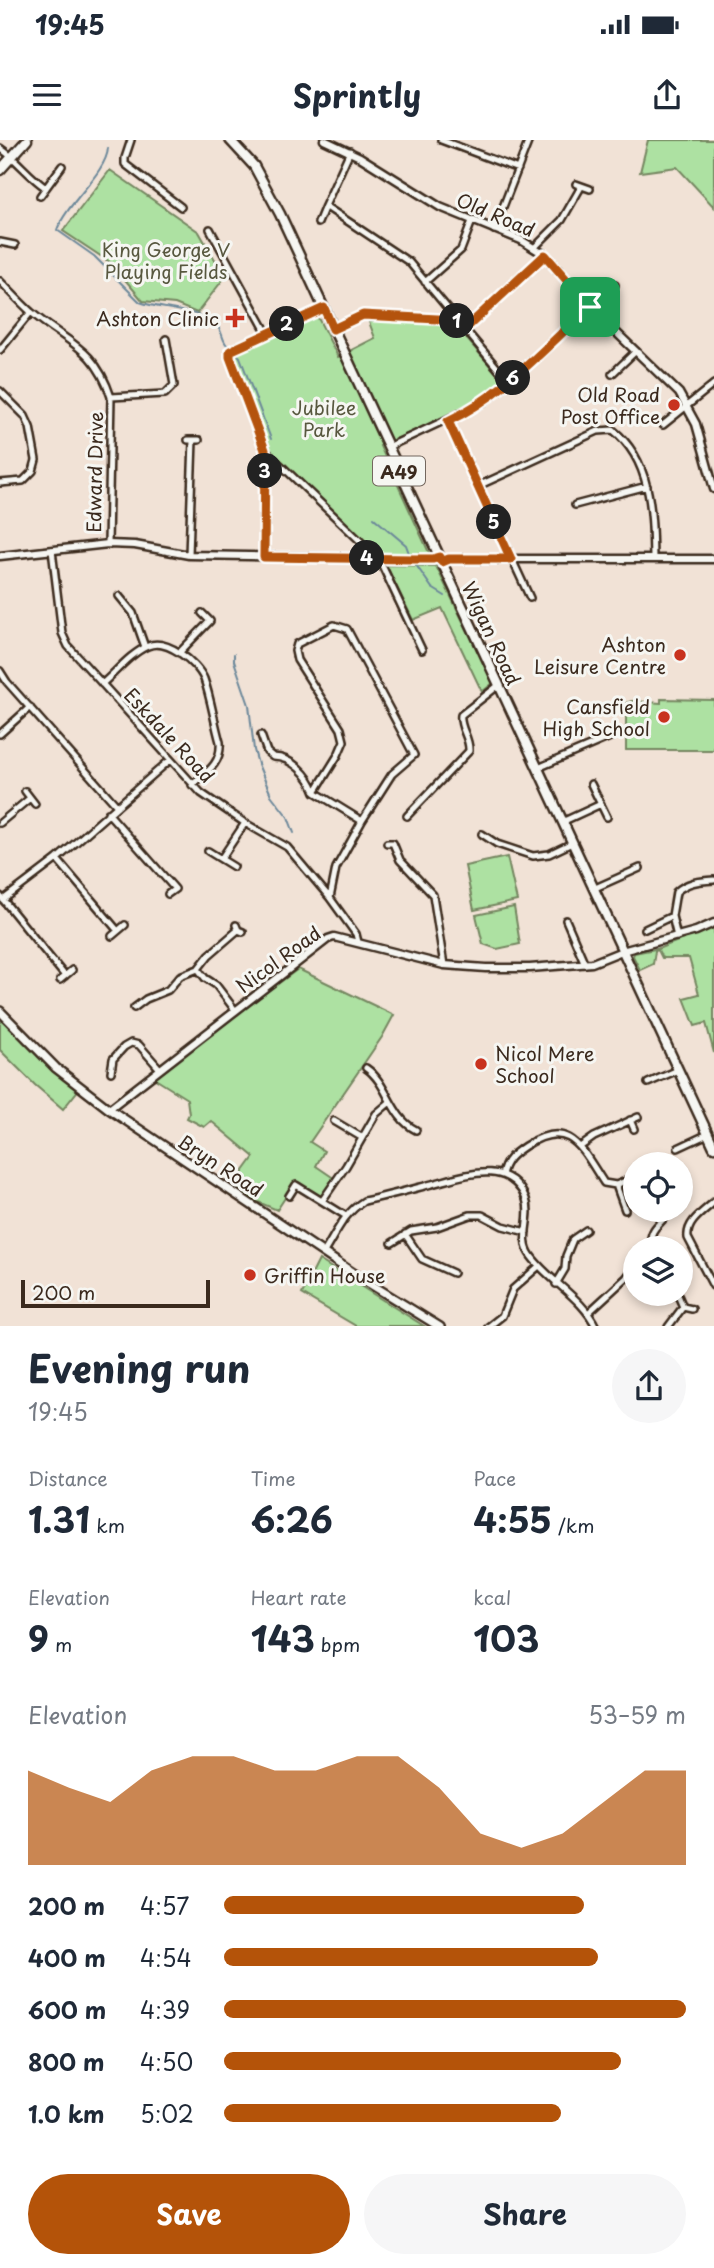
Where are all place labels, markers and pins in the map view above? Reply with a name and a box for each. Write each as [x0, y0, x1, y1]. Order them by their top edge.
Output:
pin [560, 277, 620, 337]
place label: Ashton Clinic [96, 304, 219, 332]
pin: 1 [440, 304, 475, 338]
pin: 2 [270, 306, 304, 342]
marker: Ashton Clinic [225, 308, 245, 328]
pin: 6 [496, 360, 530, 396]
place label: Old Road Post Office [561, 380, 660, 430]
marker: Old Road Post Office [666, 397, 682, 413]
pin: 3 [247, 454, 282, 488]
pin: 5 [476, 504, 512, 540]
pin: 4 [350, 540, 384, 576]
place label: Ashton Leisure Centre [534, 630, 666, 680]
marker: Ashton Leisure Centre [672, 647, 688, 663]
place label: Cansfield High School [543, 692, 650, 742]
marker: Cansfield High School [656, 709, 672, 725]
place label: Nicol Mere School [495, 1039, 594, 1089]
marker: Nicol Mere School [473, 1056, 489, 1072]
place label: Griffin House [264, 1261, 385, 1289]
marker: Griffin House [242, 1267, 258, 1283]

